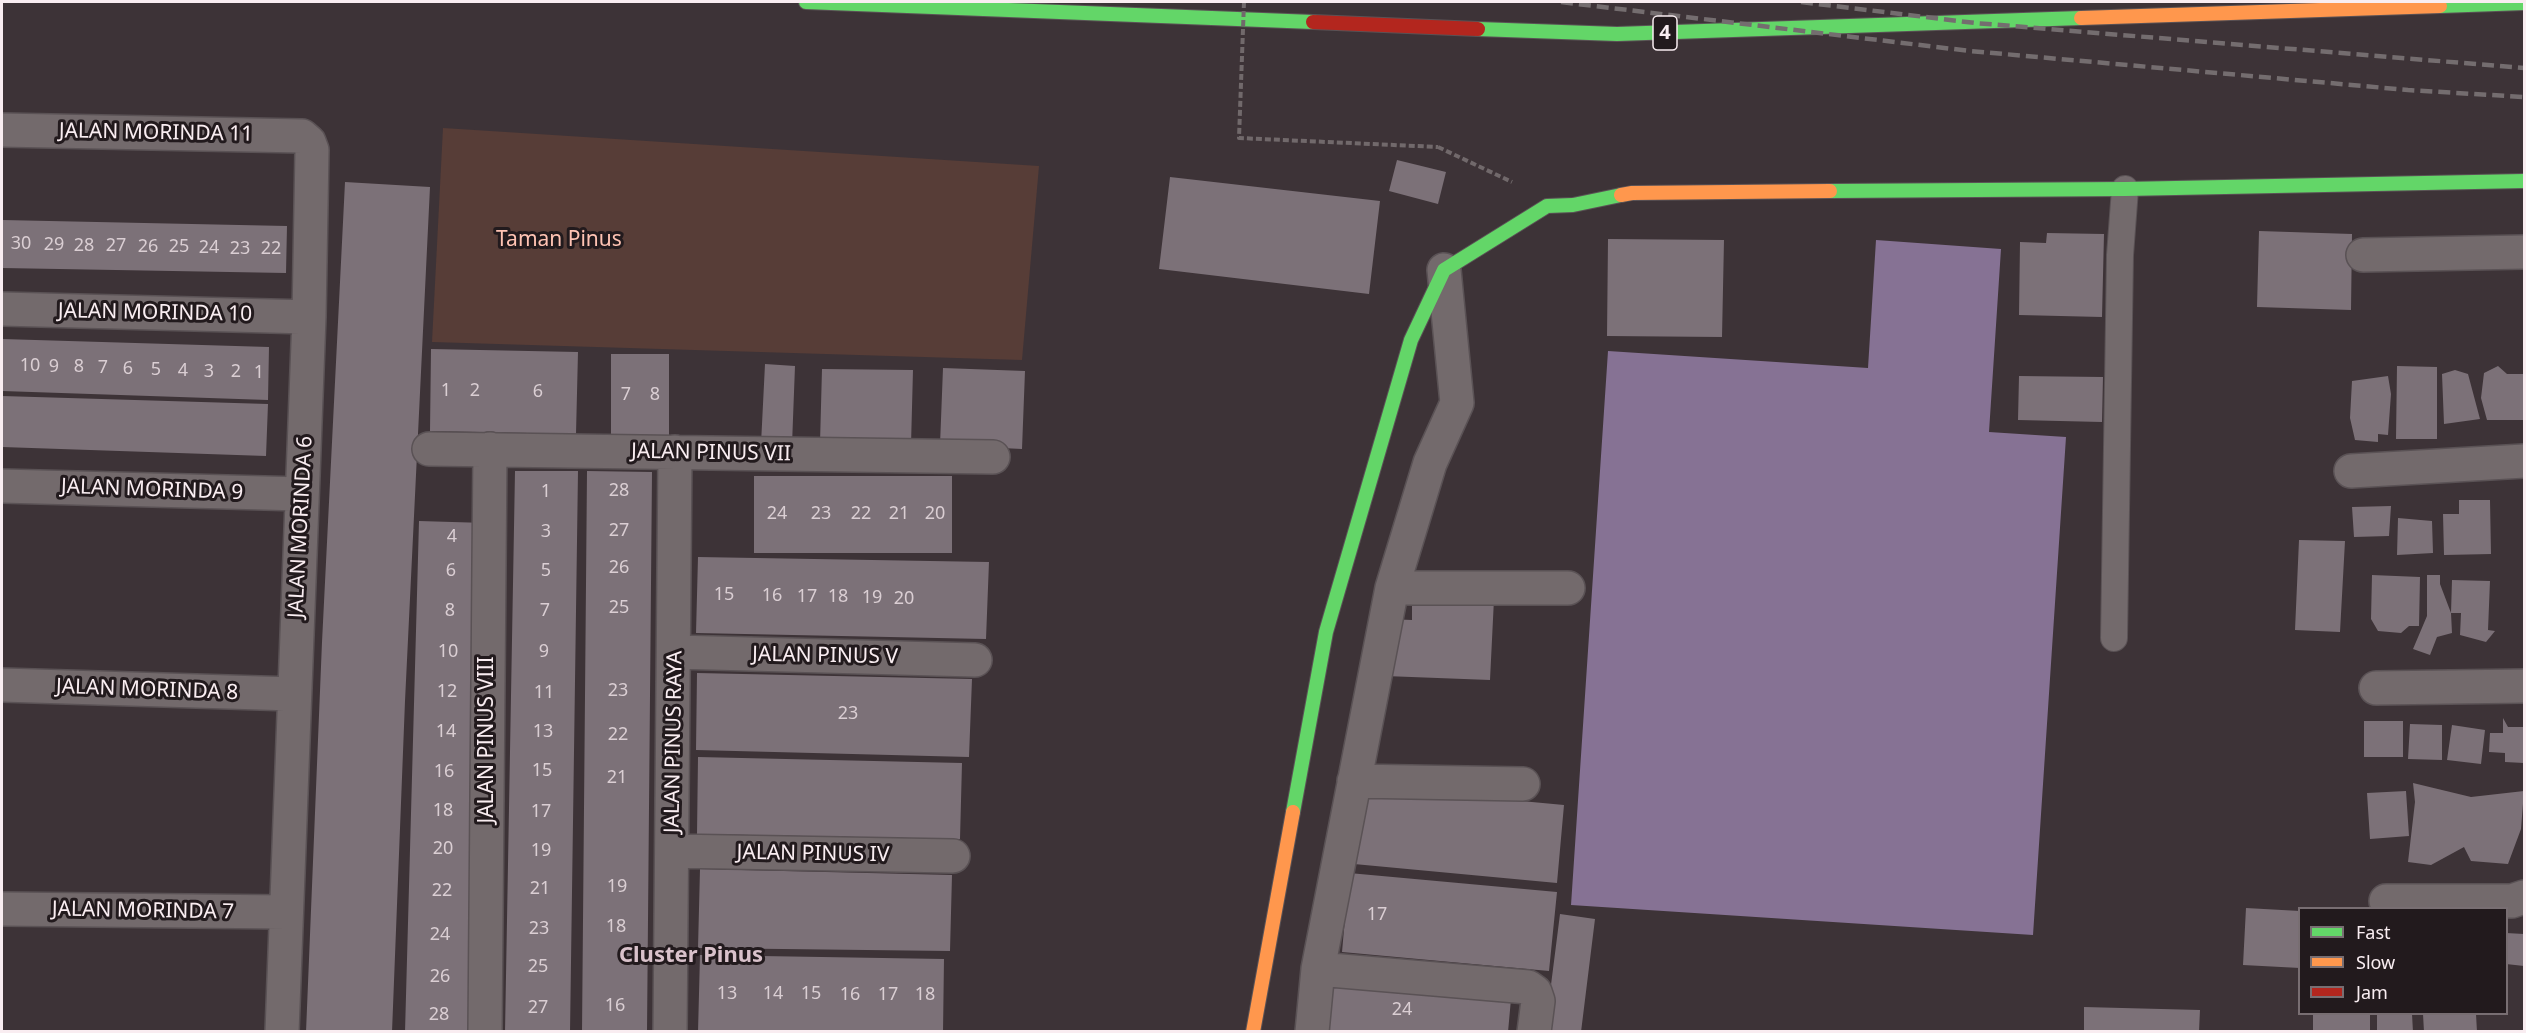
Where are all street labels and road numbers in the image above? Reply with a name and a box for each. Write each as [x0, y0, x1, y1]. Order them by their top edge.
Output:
road number: 4 [1653, 16, 1677, 50]
street label: JALAN MORINDA 11 [59, 119, 253, 147]
street label: JALAN MORINDA 10 [58, 299, 252, 327]
street label: JALAN MORINDA 6 [284, 435, 318, 619]
street label: JALAN PINUS VII [631, 439, 791, 467]
street label: JALAN MORINDA 9 [60, 474, 244, 506]
street label: JALAN PINUS V [752, 642, 898, 670]
street label: JALAN PINUS RAYA [660, 651, 688, 833]
street label: JALAN PINUS VIII [474, 656, 500, 824]
street label: JALAN MORINDA 8 [55, 674, 239, 706]
street label: JALAN PINUS IV [736, 840, 890, 868]
street label: JALAN MORINDA 7 [52, 897, 234, 925]

